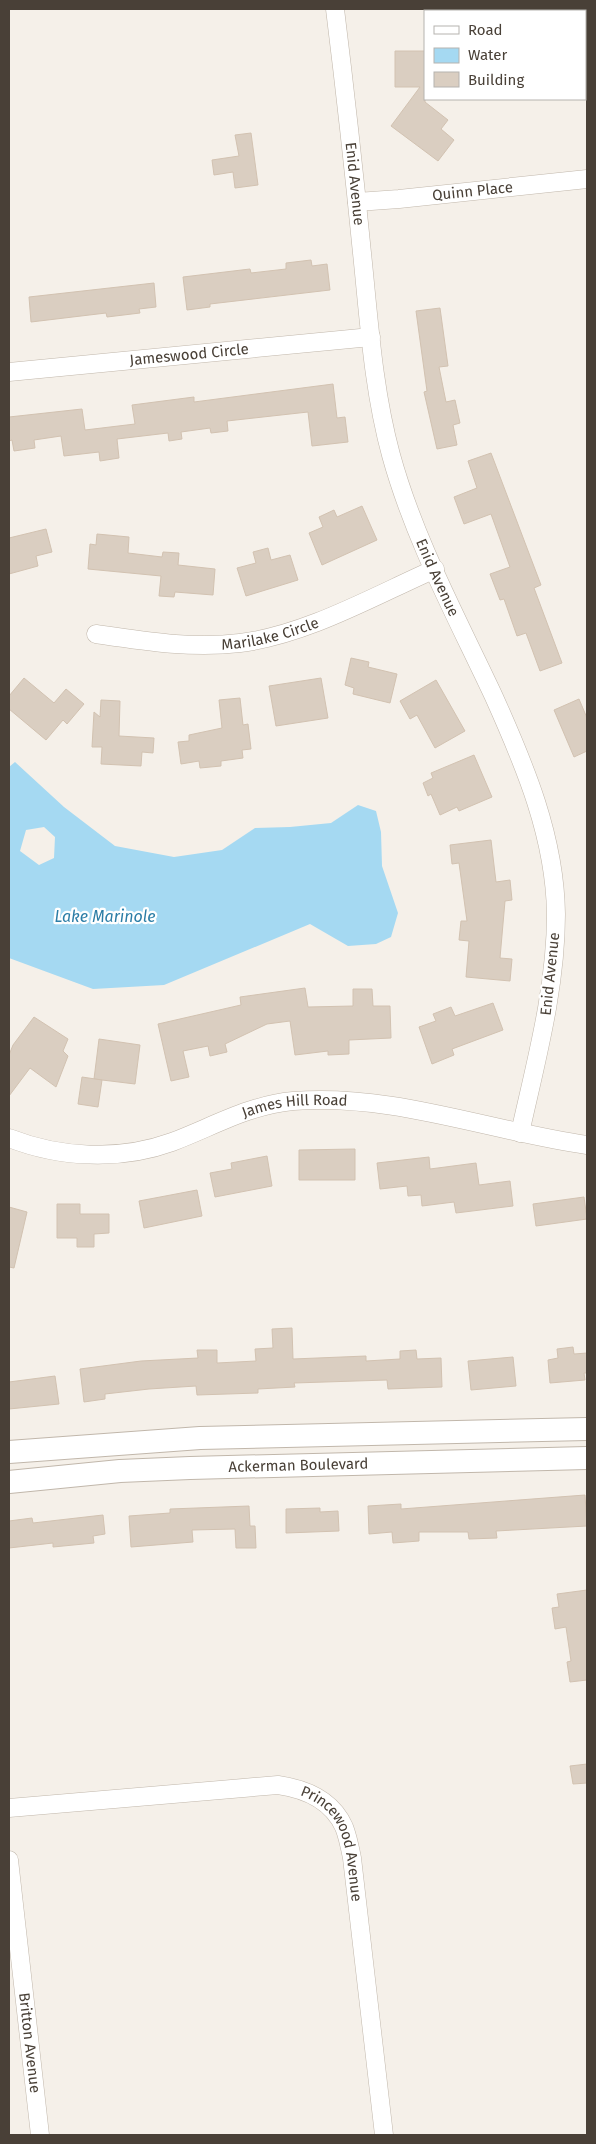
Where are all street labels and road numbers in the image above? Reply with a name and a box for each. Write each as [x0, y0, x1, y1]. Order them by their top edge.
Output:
street label: Enid Avenue [342, 141, 368, 226]
street label: Quinn Place [431, 178, 514, 204]
street label: Jameswood Circle [129, 340, 250, 369]
street label: Enid Avenue [412, 536, 463, 619]
street label: Marilake Circle [221, 613, 321, 654]
street label: Enid Avenue [537, 931, 563, 1017]
street label: James Hill Road [239, 1091, 348, 1121]
street label: Ackerman Boulevard [228, 1455, 368, 1476]
street label: Princewood Avenue [298, 1782, 366, 1903]
street label: Britton Avenue [15, 1992, 44, 2094]

